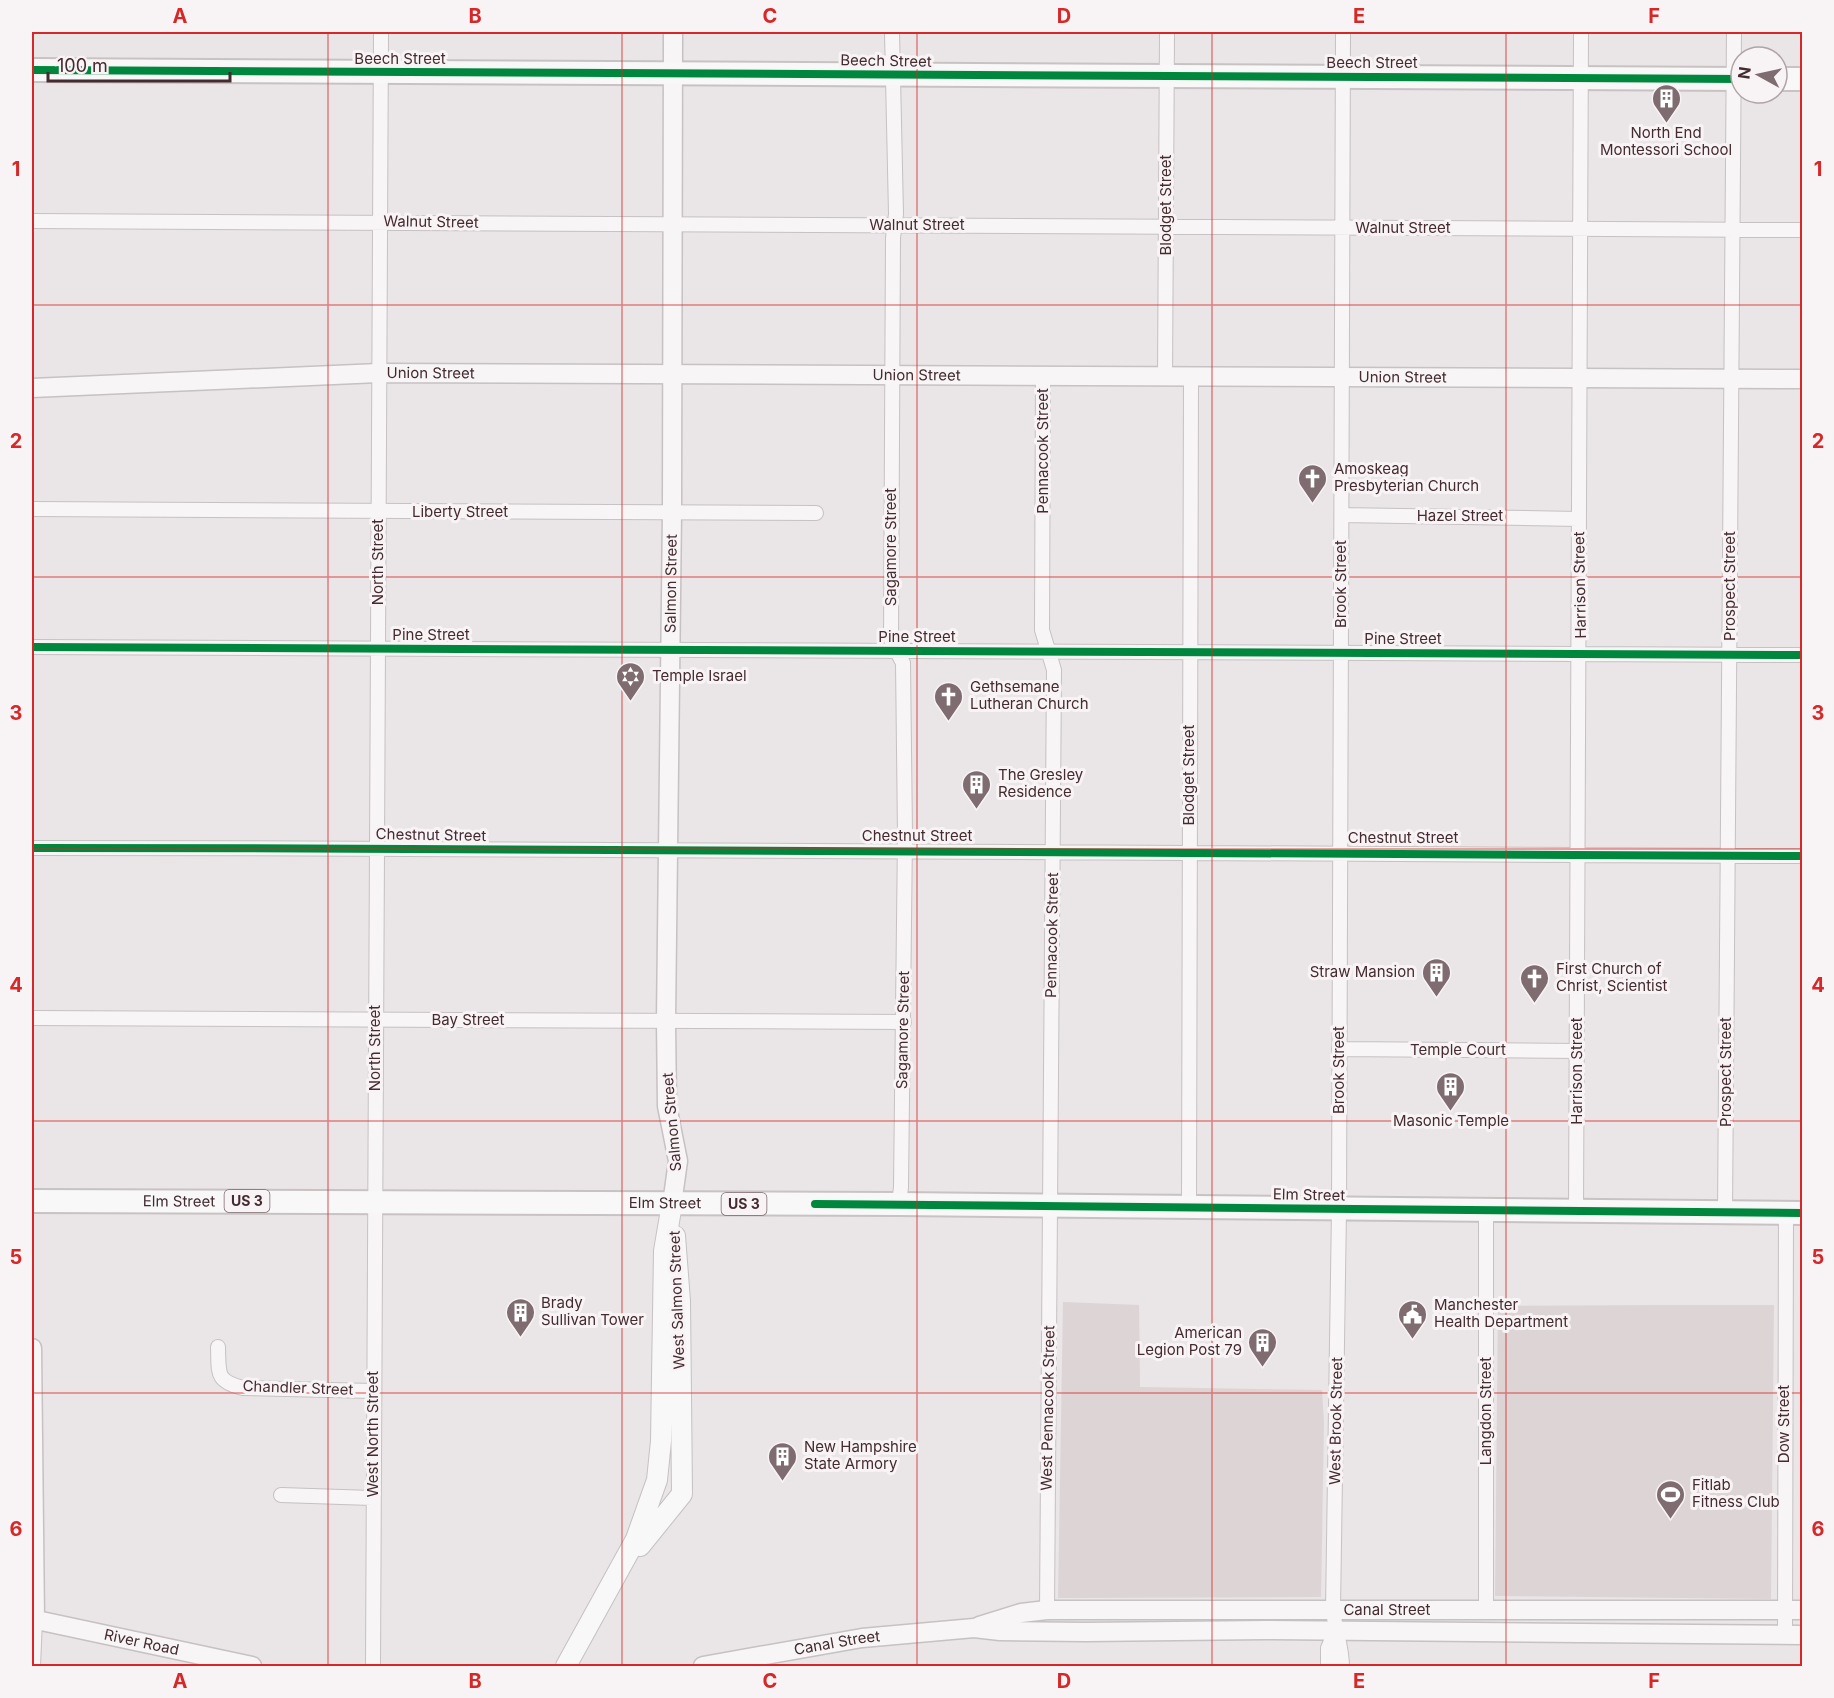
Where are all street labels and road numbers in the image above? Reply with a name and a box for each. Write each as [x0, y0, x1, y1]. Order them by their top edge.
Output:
street label: Beech Street [354, 49, 446, 68]
street label: Beech Street [840, 50, 932, 71]
street label: Beech Street [1326, 53, 1418, 72]
street label: Blodget Street [1156, 154, 1175, 256]
street label: Walnut Street [383, 211, 479, 232]
street label: Walnut Street [869, 215, 965, 234]
street label: Walnut Street [1355, 218, 1451, 237]
street label: Union Street [387, 363, 475, 382]
street label: Union Street [873, 365, 961, 384]
street label: Union Street [1359, 367, 1447, 387]
street label: Pennacook Street [1033, 388, 1052, 514]
street label: Sagamore Street [881, 488, 900, 606]
street label: Liberty Street [412, 502, 508, 521]
street label: Hazel Street [1417, 506, 1503, 525]
street label: North Street [368, 519, 387, 605]
street label: Harrison Street [1569, 531, 1590, 639]
street label: Prospect Street [1720, 531, 1739, 641]
street label: Salmon Street [661, 534, 681, 633]
street label: Brook Street [1331, 540, 1350, 628]
street label: Pine Street [392, 625, 470, 644]
street label: Pine Street [878, 627, 956, 646]
street label: Pine Street [1364, 629, 1442, 648]
street label: Blodget Street [1179, 724, 1198, 826]
street label: Chestnut Street [376, 824, 487, 845]
street label: Chestnut Street [862, 826, 972, 845]
street label: Chestnut Street [1348, 828, 1458, 847]
street label: Pennacook Street [1041, 872, 1062, 998]
street label: Sagamore Street [892, 971, 913, 1089]
street label: North Street [365, 1005, 384, 1091]
street label: Bay Street [432, 1010, 505, 1029]
street label: Harrison Street [1567, 1017, 1586, 1125]
street label: Prospect Street [1716, 1017, 1735, 1127]
street label: Brook Street [1329, 1026, 1348, 1114]
street label: Temple Court [1410, 1040, 1506, 1059]
street label: Salmon Street [658, 1072, 685, 1172]
street label: Elm Street [1273, 1184, 1345, 1205]
road number: US 3 [224, 1190, 270, 1212]
street label: Elm Street [143, 1191, 215, 1211]
street label: Elm Street [629, 1193, 701, 1212]
road number: US 3 [722, 1193, 766, 1215]
street label: West Salmon Street [665, 1230, 688, 1370]
street label: West Pennacook Street [1037, 1325, 1058, 1491]
street label: West Brook Street [1325, 1357, 1346, 1485]
street label: Langdon Street [1476, 1357, 1495, 1465]
street label: West North Street [363, 1371, 382, 1497]
street label: Chandler Street [242, 1376, 354, 1399]
street label: Dow Street [1774, 1385, 1793, 1463]
street label: Canal Street [1343, 1600, 1430, 1619]
street label: River Road [102, 1625, 181, 1659]
street label: Canal Street [792, 1626, 881, 1659]

